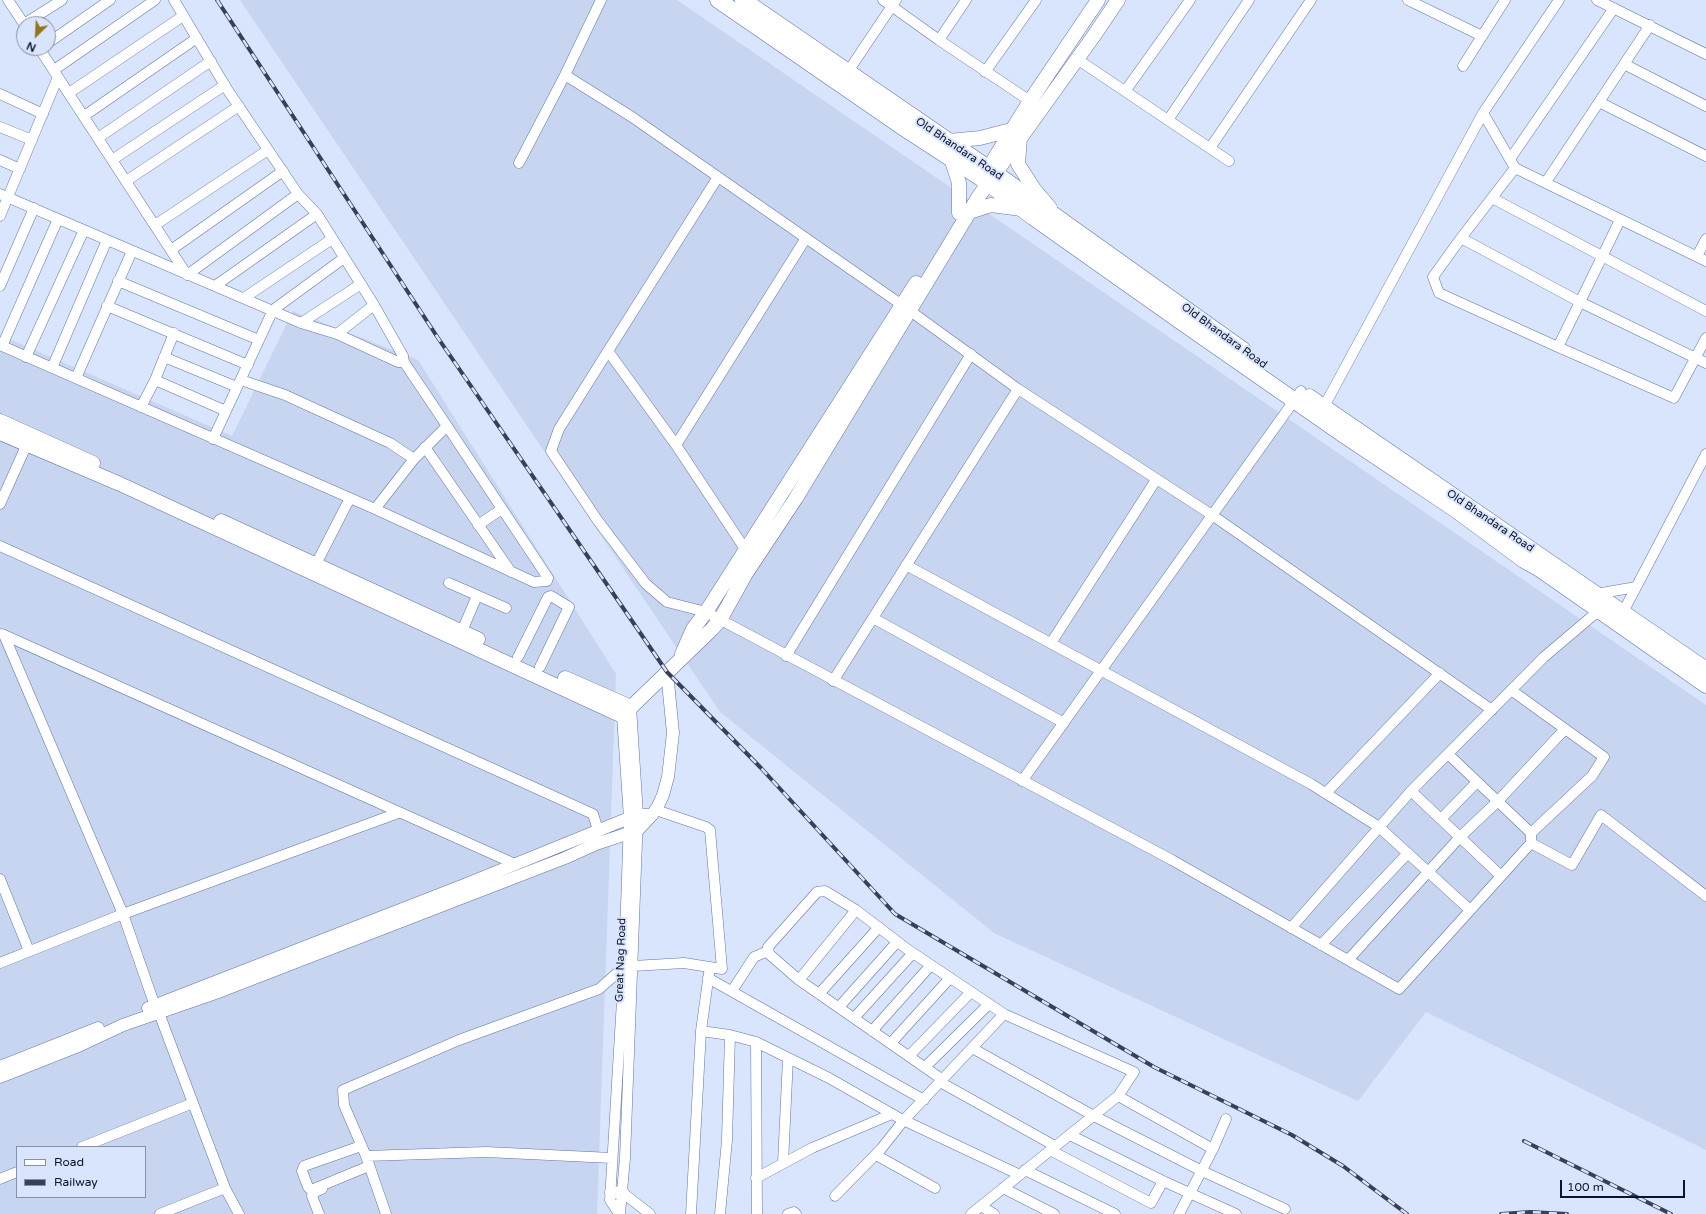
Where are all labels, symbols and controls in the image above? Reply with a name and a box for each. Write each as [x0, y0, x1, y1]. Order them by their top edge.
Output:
north arrow [16, 16, 56, 56]
text: N [25, 39, 38, 54]
street label: Old Bhandara Road [913, 115, 1005, 183]
street label: Old Bhandara Road [1179, 301, 1269, 371]
street label: Old Bhandara Road [1444, 487, 1536, 555]
street label: Great Nag Road [613, 918, 629, 1002]
legend [16, 1146, 146, 1198]
text: Road [54, 1155, 84, 1169]
scale bar [1562, 1172, 1687, 1198]
text: Railway [54, 1175, 98, 1189]
text: 100 m [1567, 1180, 1604, 1194]

